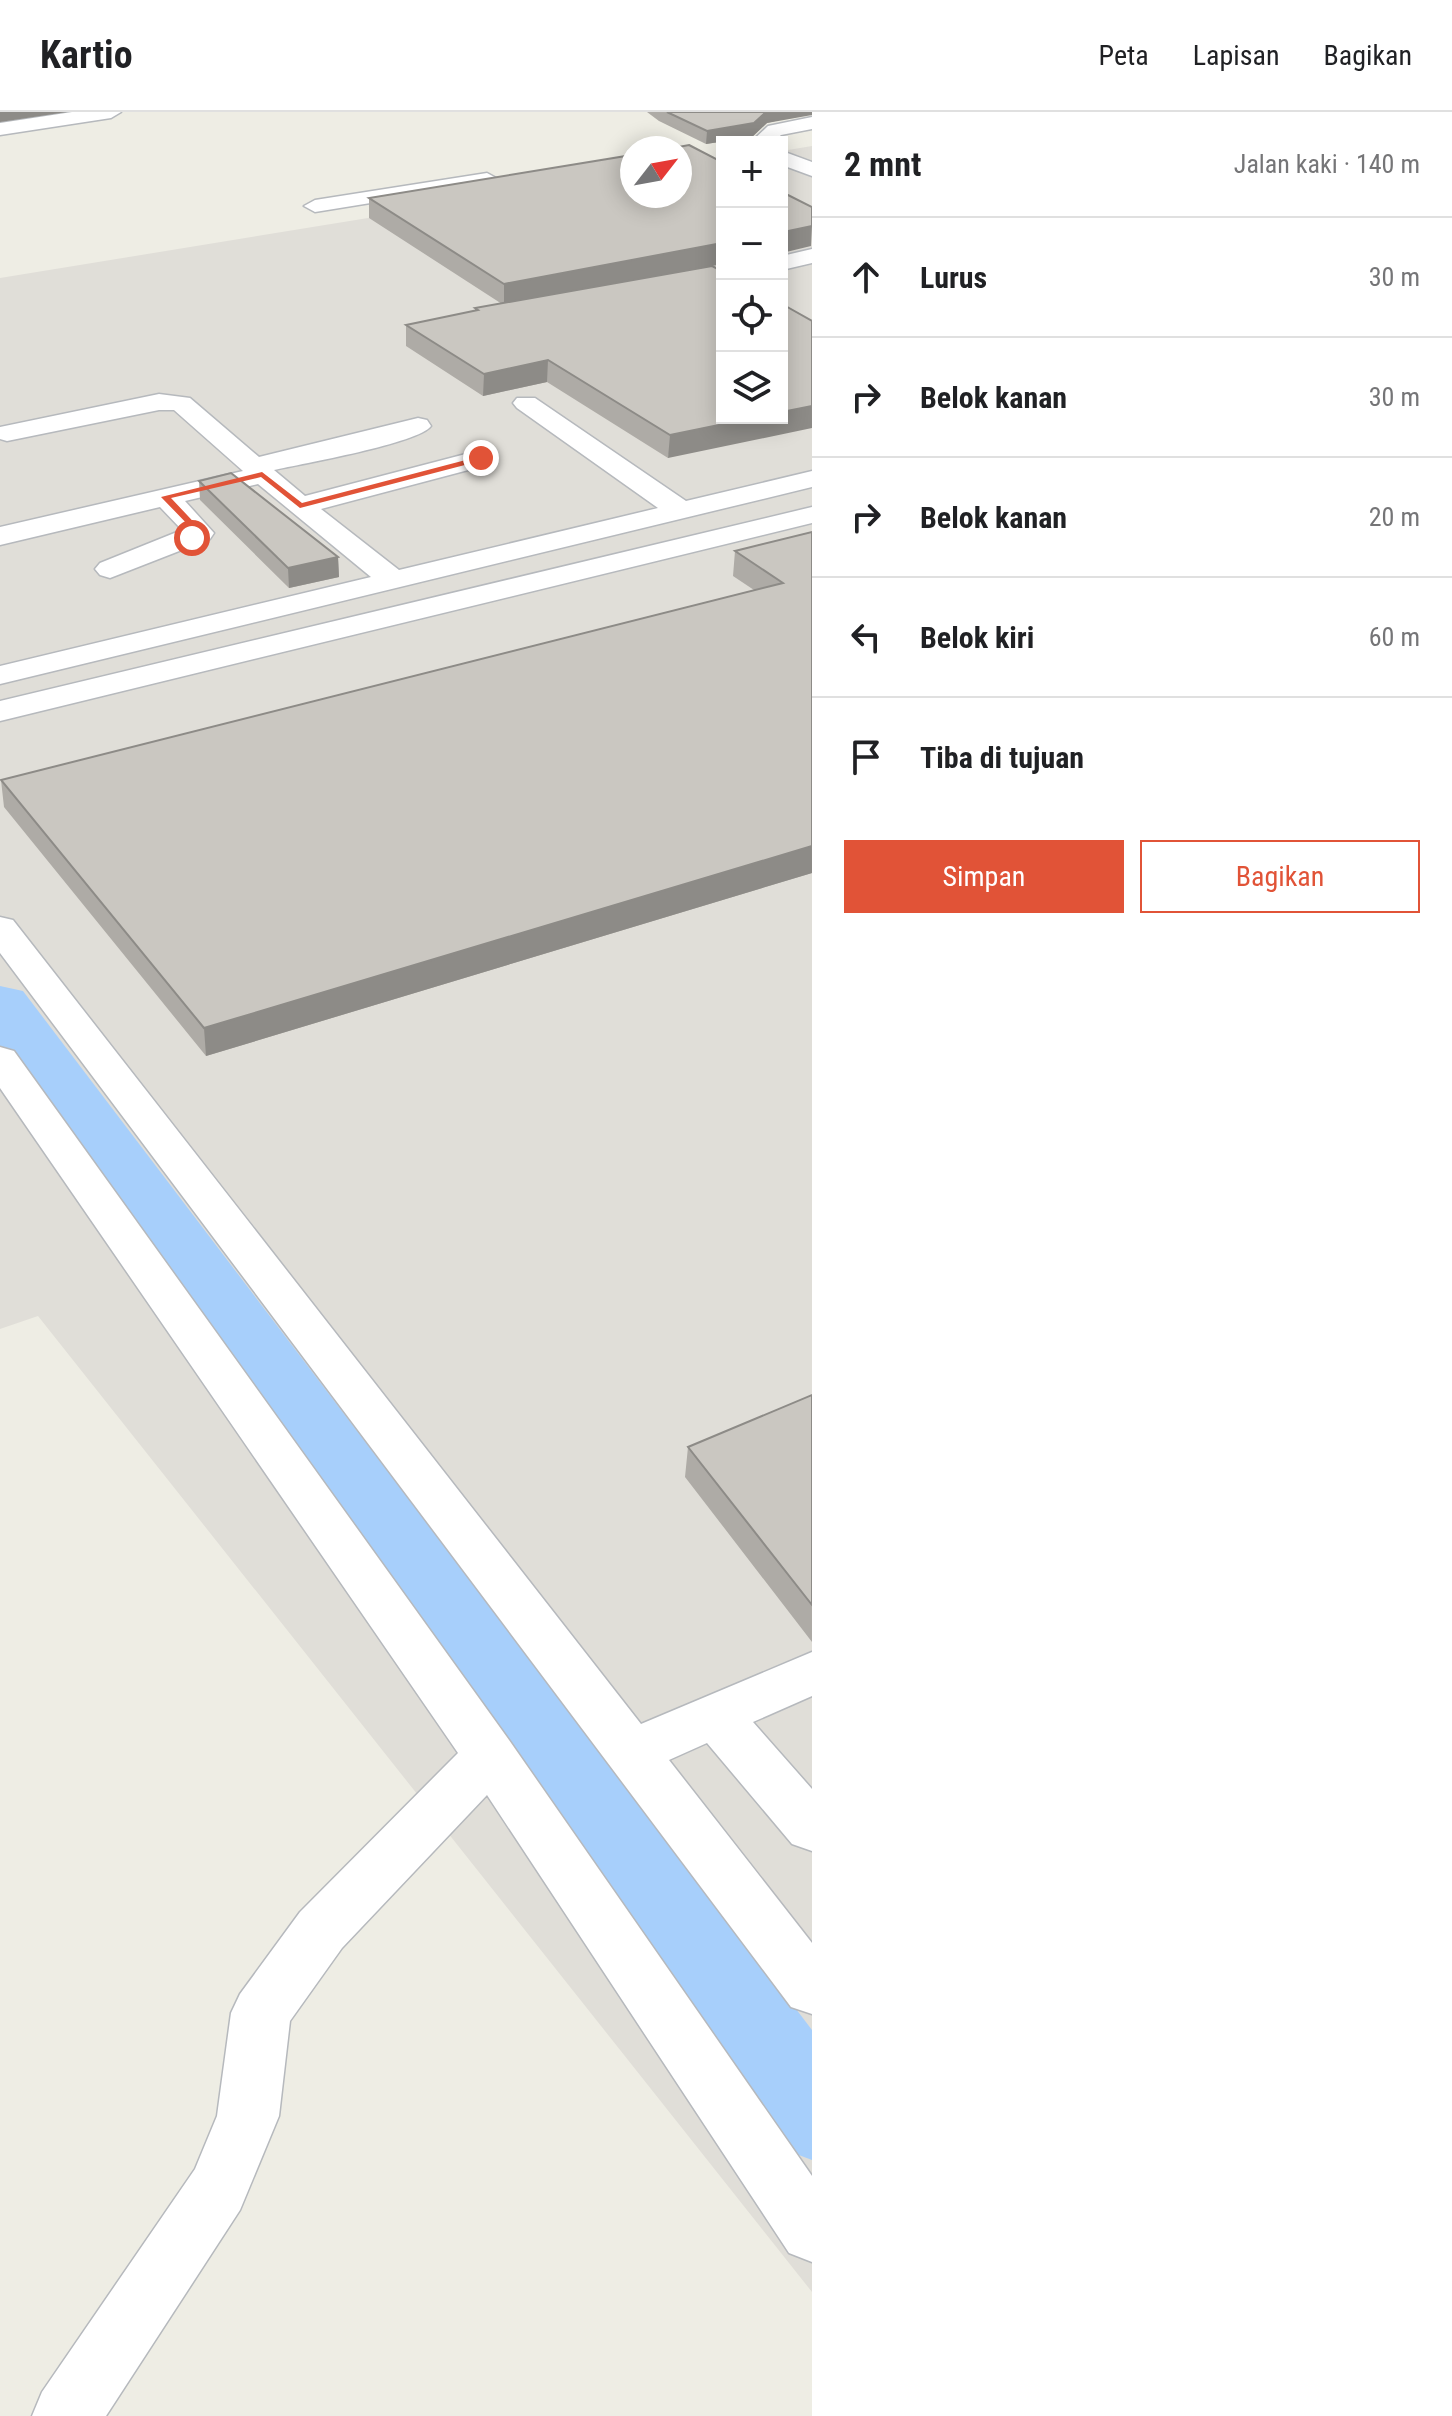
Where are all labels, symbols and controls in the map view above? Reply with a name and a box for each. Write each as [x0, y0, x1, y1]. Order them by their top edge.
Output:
text: Kartio [40, 33, 133, 77]
text: Peta [1099, 39, 1149, 72]
text: Lapisan [1193, 39, 1279, 72]
text: Bagikan [1323, 39, 1412, 72]
north arrow [620, 136, 692, 208]
map controls [716, 136, 788, 424]
button: + [716, 136, 788, 208]
text: 2 mnt [844, 144, 921, 184]
text: Jalan kaki · 140 m [1234, 149, 1420, 179]
button: − [716, 208, 788, 280]
icon: ahead [844, 255, 888, 299]
text: Lurus [920, 260, 987, 295]
text: 30 m [1369, 262, 1420, 292]
button: locate [716, 280, 788, 352]
button: layers [716, 352, 788, 424]
icon: right [844, 375, 888, 419]
text: Belok kanan [920, 380, 1067, 415]
text: 30 m [1369, 382, 1420, 412]
route end [463, 440, 499, 476]
icon: right [844, 495, 888, 539]
text: Belok kanan [920, 500, 1067, 535]
text: 20 m [1369, 502, 1420, 532]
route start [174, 520, 210, 556]
icon: left [844, 615, 888, 659]
text: Belok kiri [920, 620, 1034, 655]
text: 60 m [1369, 622, 1420, 652]
icon: arrive [844, 735, 888, 779]
text: Tiba di tujuan [920, 740, 1084, 775]
button: Simpan [844, 840, 1124, 913]
button: Bagikan [1140, 840, 1420, 913]

